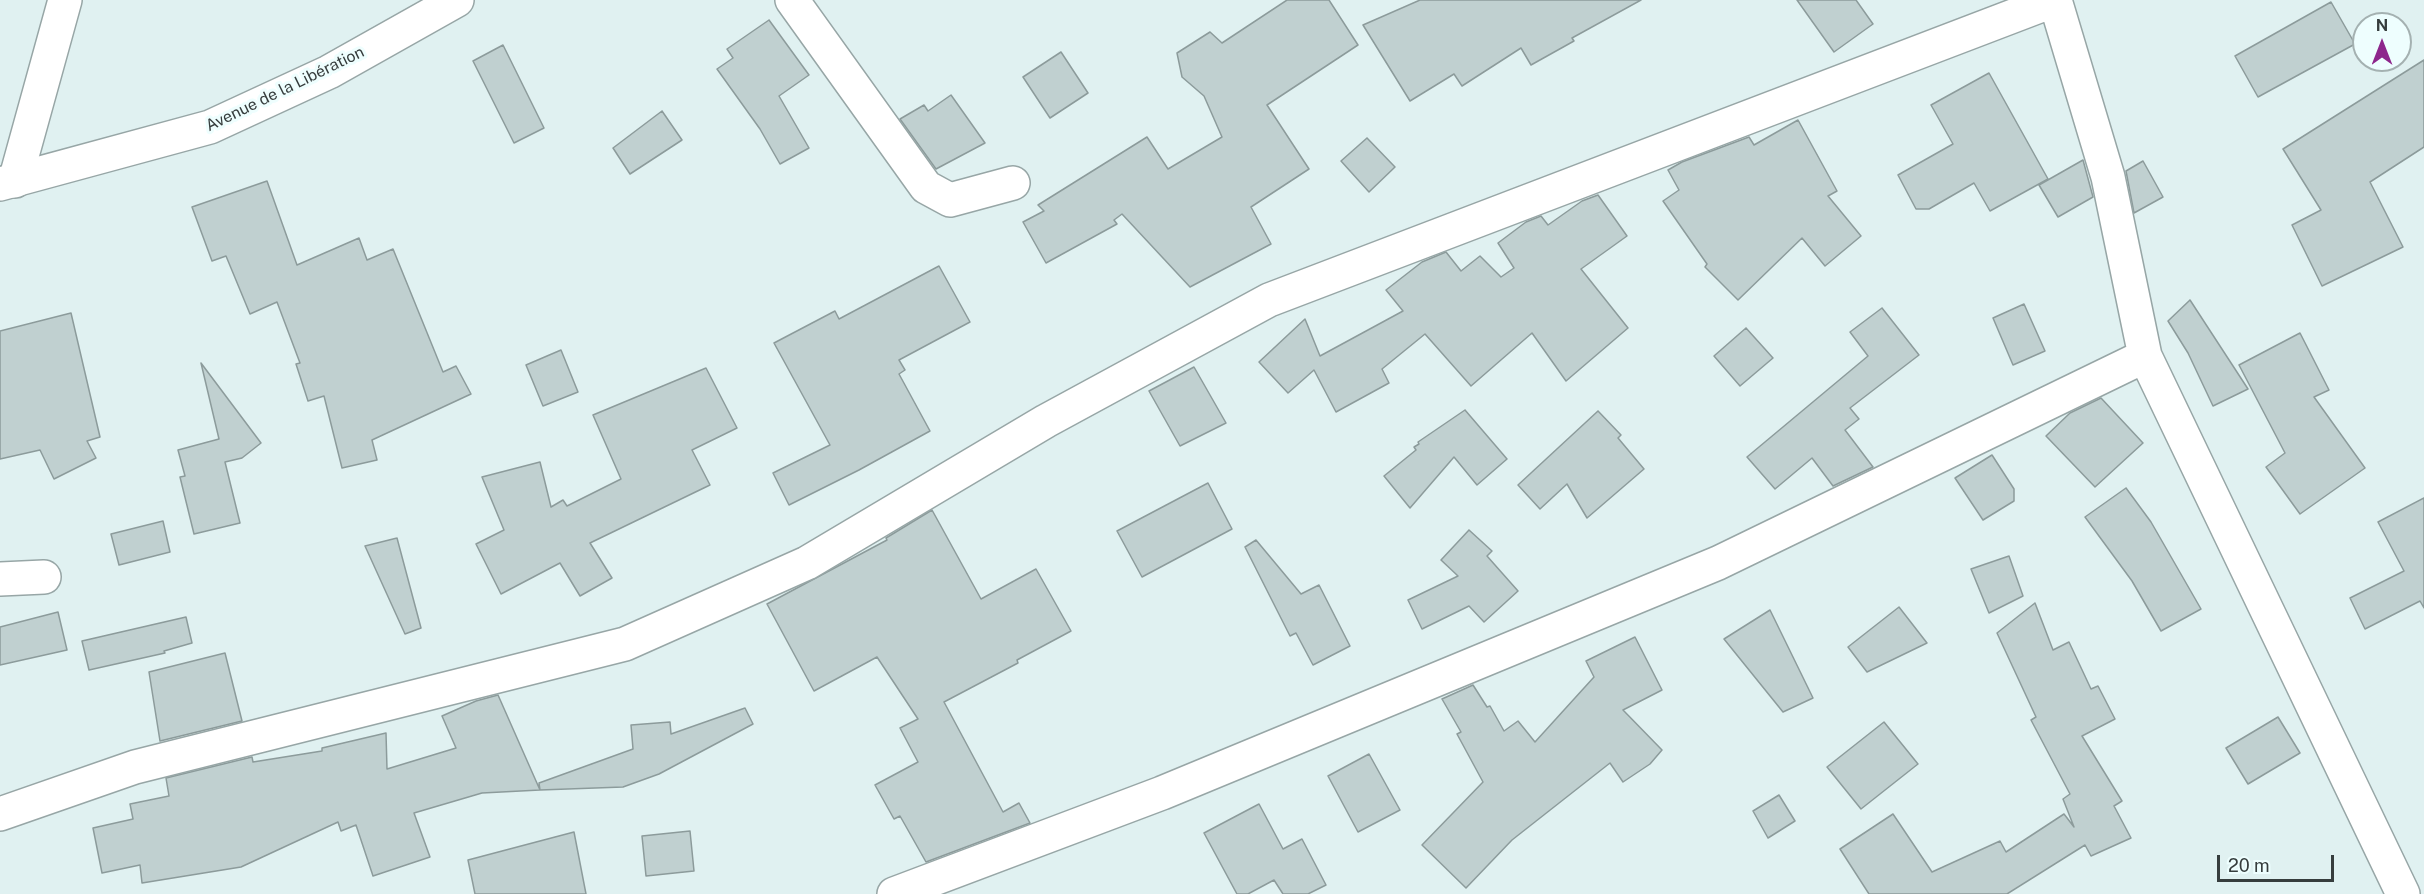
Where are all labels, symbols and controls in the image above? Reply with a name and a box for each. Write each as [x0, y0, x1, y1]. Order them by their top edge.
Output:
north arrow [2352, 12, 2412, 72]
text: N [2376, 16, 2388, 35]
street label: Avenue de la Libération [203, 42, 367, 136]
scale bar [2220, 843, 2337, 881]
text: 20 m [2228, 855, 2270, 876]

